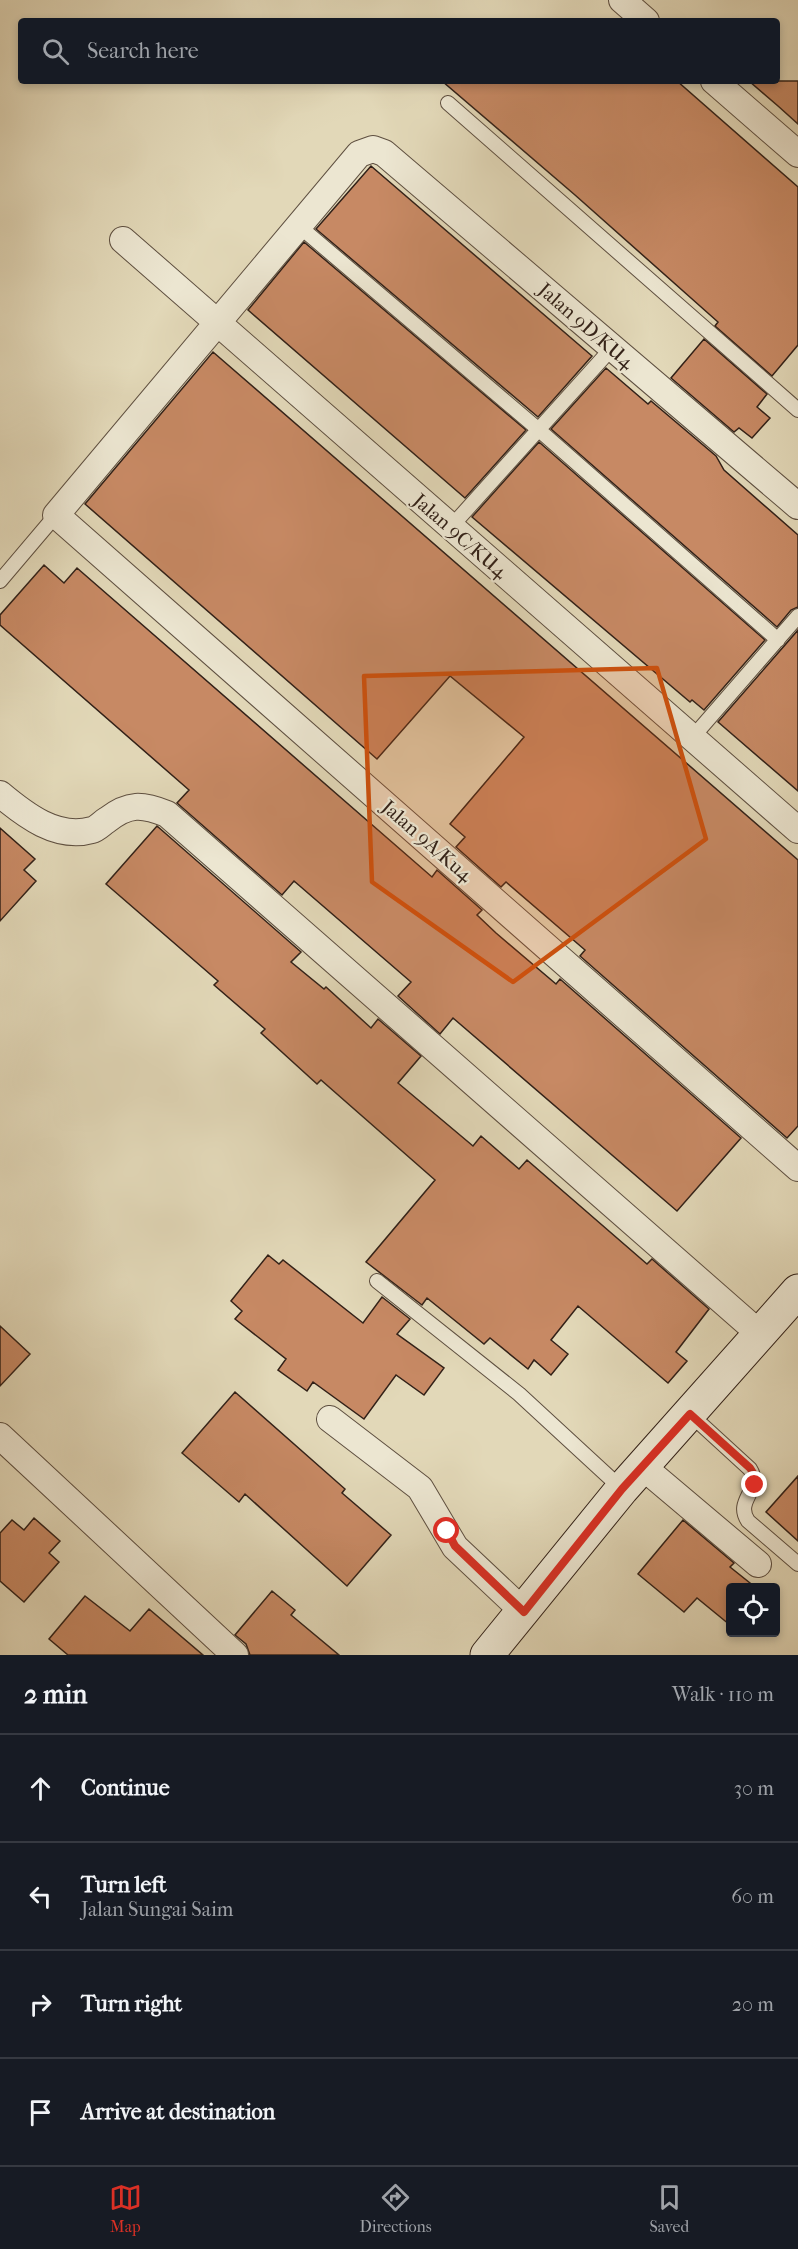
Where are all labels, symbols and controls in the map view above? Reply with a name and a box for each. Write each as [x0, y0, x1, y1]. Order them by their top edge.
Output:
search box [18, 18, 780, 84]
icon: search [39, 35, 72, 68]
text: Search here [87, 38, 199, 64]
street label: Jalan 9D/KU4 [532, 277, 639, 375]
street label: Jalan 9C/KU4 [407, 488, 513, 584]
street label: Jalan 9A/Ku4 [375, 794, 478, 887]
route end [741, 1471, 767, 1497]
route start [433, 1517, 459, 1543]
map controls [726, 1583, 780, 1637]
button: locate [726, 1583, 780, 1637]
text: 2 min [24, 1679, 87, 1710]
text: Walk · 110 m [672, 1683, 774, 1706]
icon: ahead [24, 1772, 57, 1805]
text: Continue [81, 1775, 170, 1801]
text: 30 m [734, 1777, 774, 1800]
text: Turn left [81, 1872, 167, 1898]
icon: left [24, 1880, 57, 1913]
text: 60 m [731, 1885, 774, 1908]
text: Jalan Sungai Saim [81, 1898, 233, 1921]
icon: right [24, 1988, 57, 2021]
text: Turn right [81, 1991, 182, 2017]
text: 20 m [732, 1993, 774, 2016]
icon: arrive [24, 2096, 57, 2129]
text: Arrive at destination [81, 2099, 275, 2125]
tab: Map [109, 2181, 142, 2236]
tab: Directions [360, 2181, 432, 2236]
tab: Saved [649, 2181, 689, 2236]

